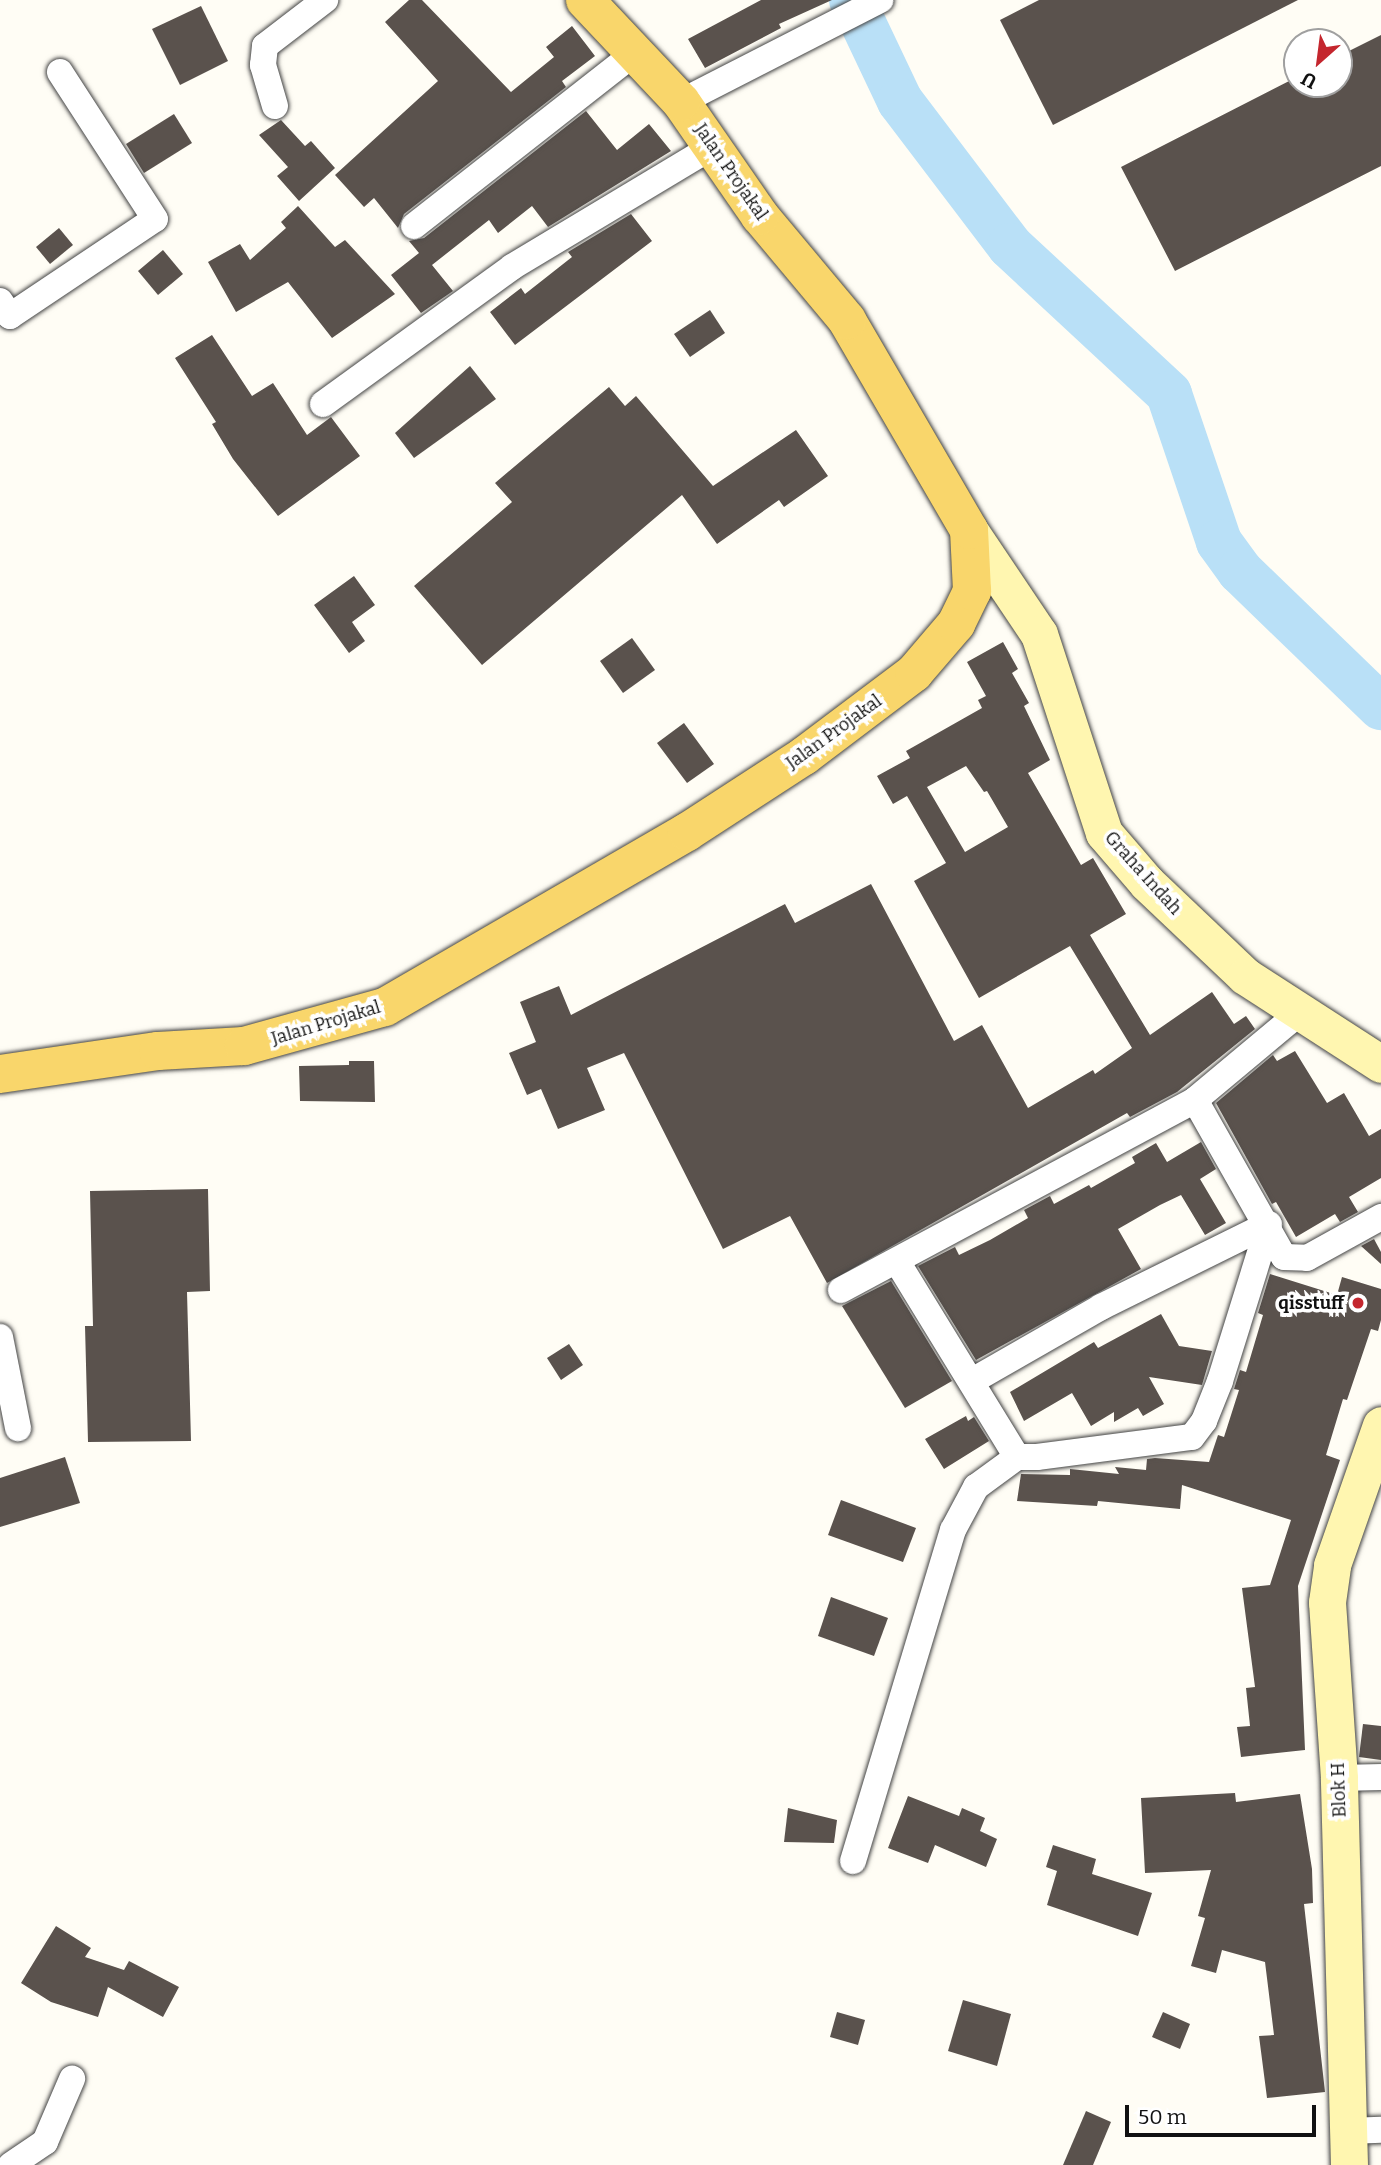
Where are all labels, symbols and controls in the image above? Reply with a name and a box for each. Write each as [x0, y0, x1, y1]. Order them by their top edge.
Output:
north arrow [1283, 28, 1353, 98]
text: U [1297, 67, 1320, 94]
street label: Jalan Projakal [690, 120, 772, 224]
street label: Jalan Projakal [782, 690, 886, 774]
street label: Graha Indah [1100, 827, 1186, 919]
street label: Jalan Projakal [269, 996, 383, 1050]
place label: qisstuff [1278, 1292, 1344, 1314]
marker: qisstuff [1350, 1295, 1366, 1311]
street label: Blok H [1327, 1762, 1351, 1818]
scale bar [1129, 2092, 1320, 2136]
text: 50 m [1138, 2104, 1187, 2130]

